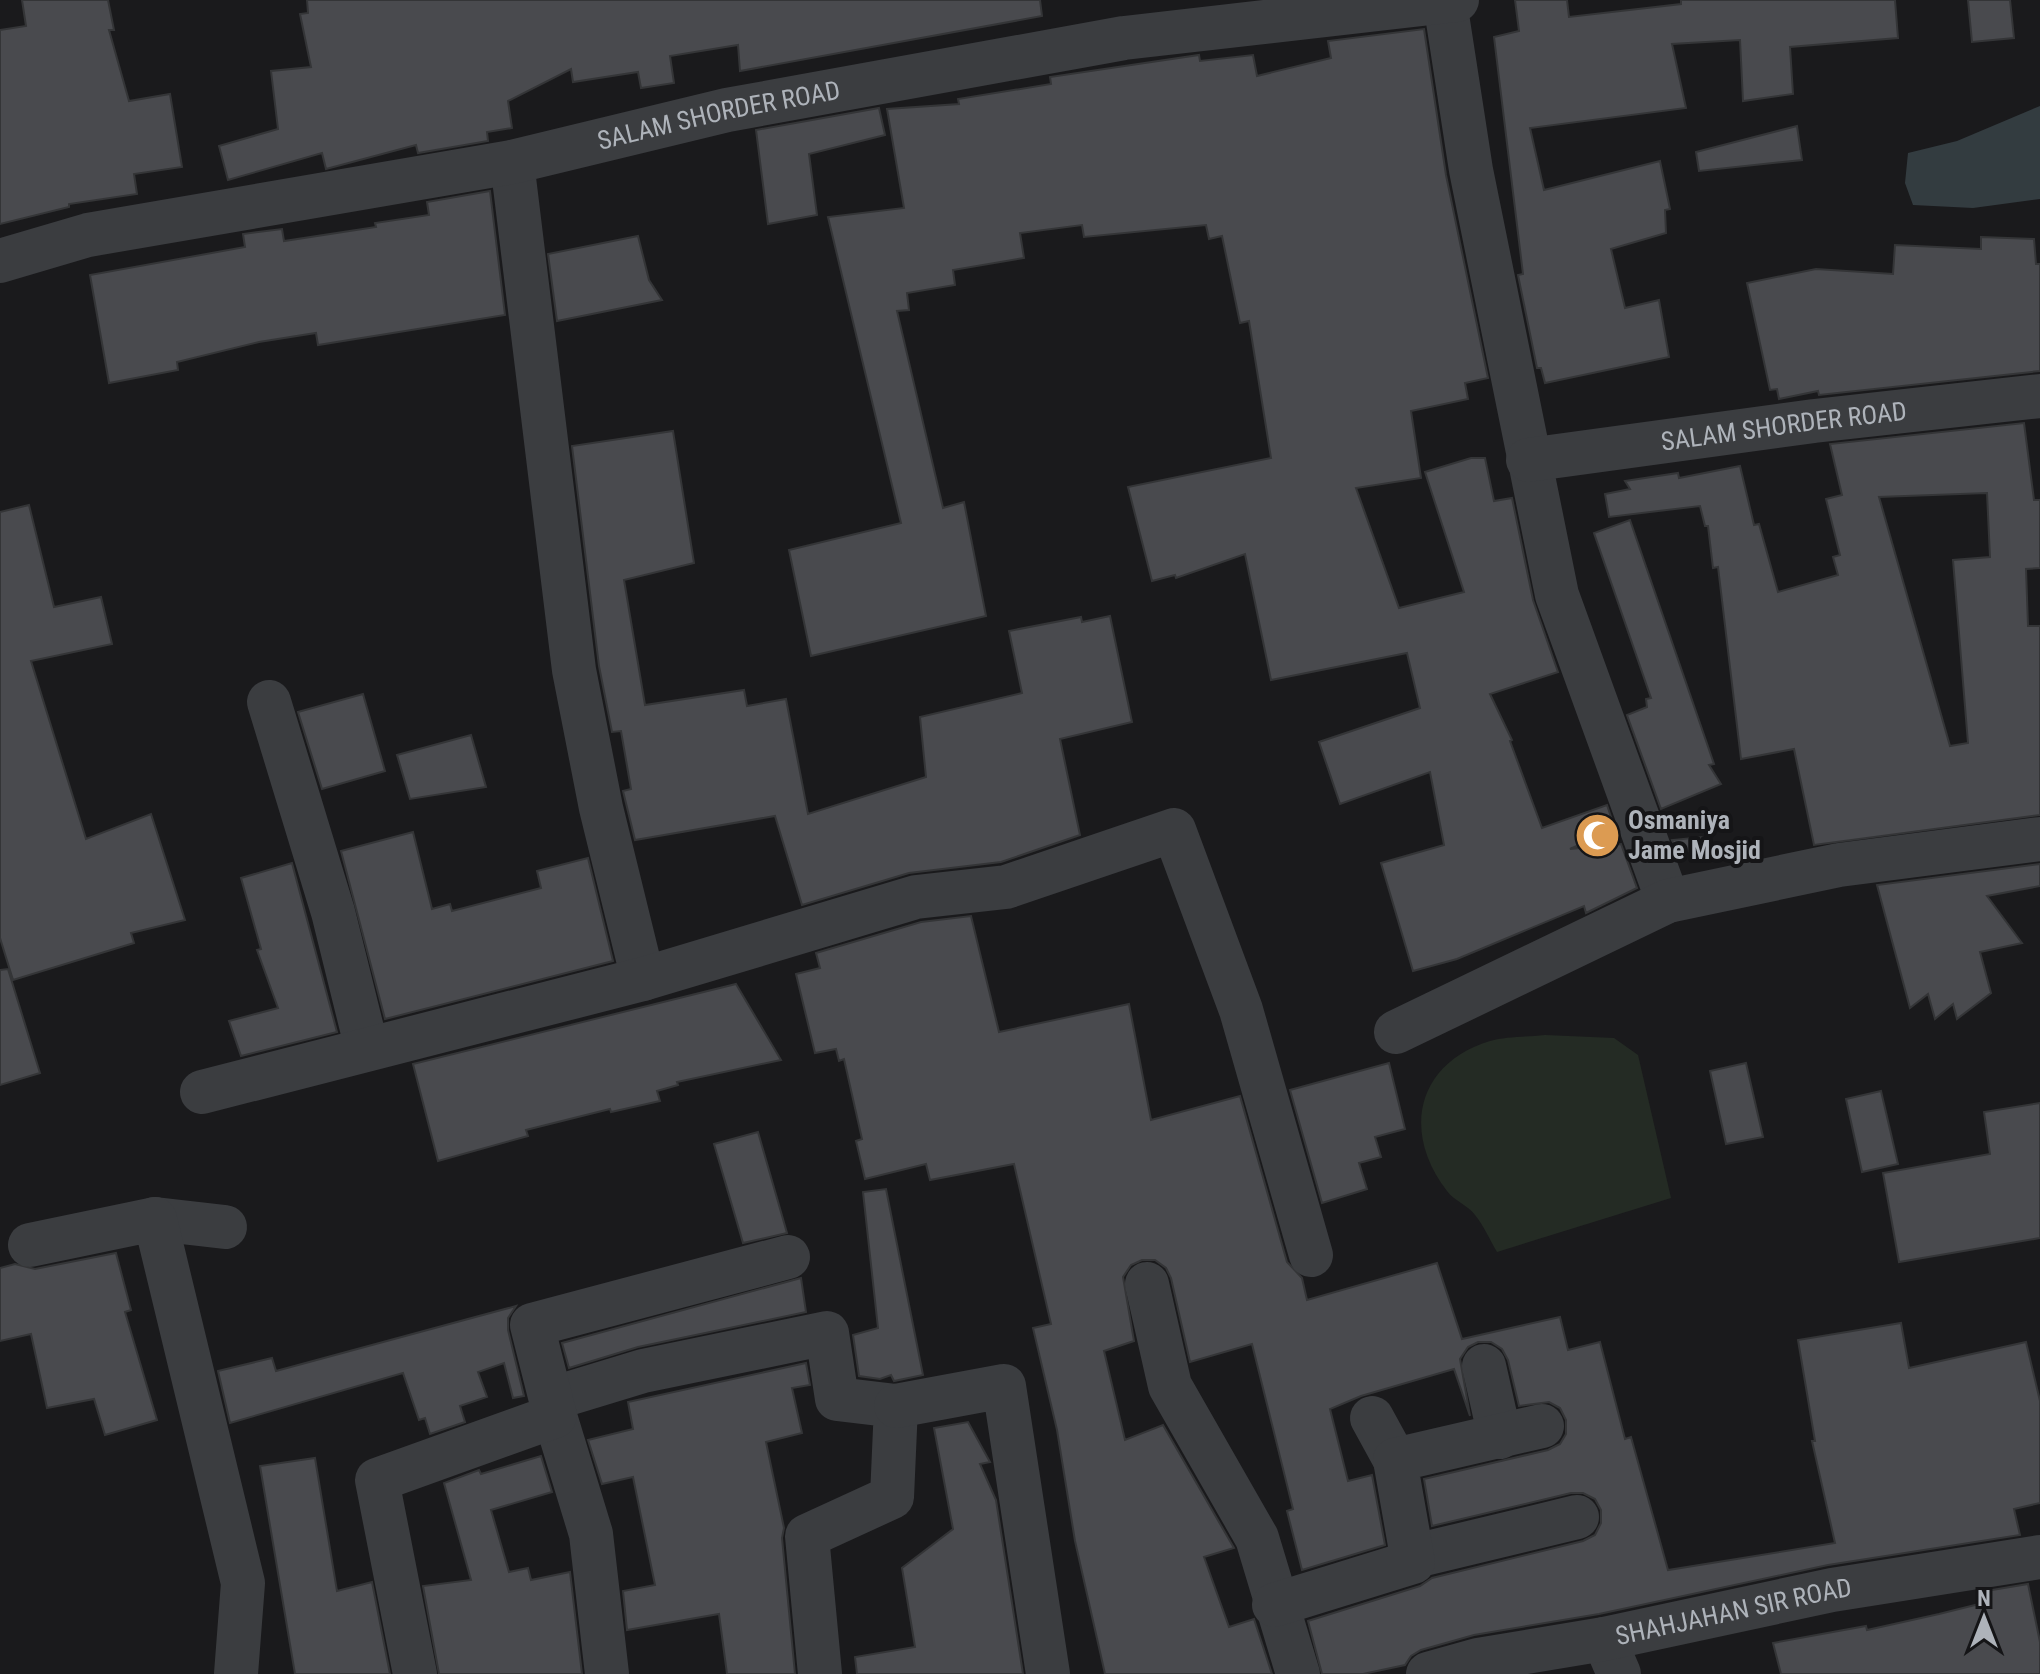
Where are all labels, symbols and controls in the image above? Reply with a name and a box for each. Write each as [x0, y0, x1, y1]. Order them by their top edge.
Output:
street label: SALAM SHORDER ROAD [594, 75, 842, 156]
street label: SALAM SHORDER ROAD [1659, 396, 1908, 457]
place label: Osmaniya Jame Mosjid [1628, 805, 1761, 865]
mosque icon: Osmaniya Jame Mosjid [1573, 811, 1621, 859]
street label: SHAHJAHAN SIR ROAD [1613, 1572, 1854, 1651]
north arrow [1944, 1578, 2024, 1658]
text: N [1977, 1586, 1991, 1611]

